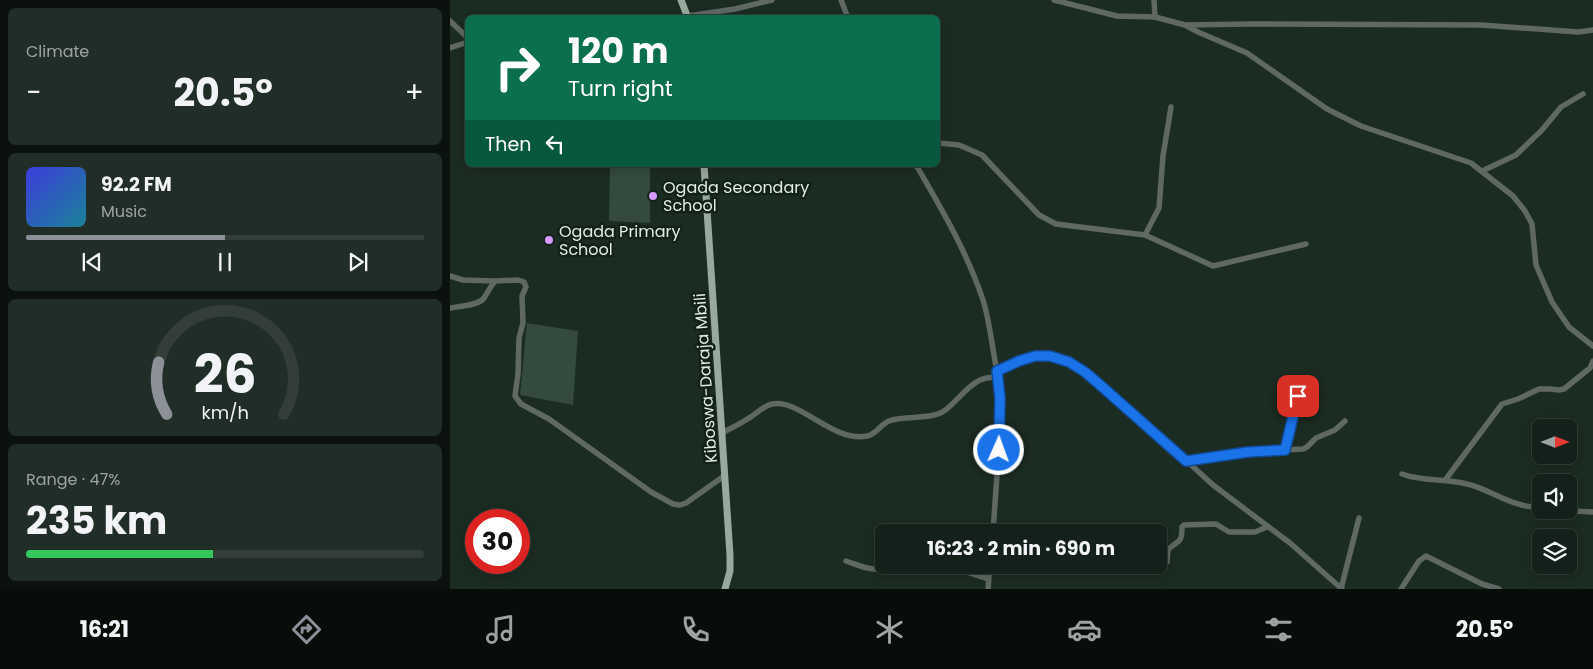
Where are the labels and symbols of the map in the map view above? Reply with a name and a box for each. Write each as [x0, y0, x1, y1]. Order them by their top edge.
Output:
place label: Ogada Secondary School [663, 176, 809, 217]
marker: Ogada Secondary School [647, 190, 659, 202]
place label: Ogada Primary School [559, 220, 681, 261]
marker: Ogada Primary School [543, 234, 555, 246]
street label: Kiboswa-Daraja Mbili [688, 292, 723, 464]
pin [1277, 375, 1319, 417]
north arrow [1532, 419, 1578, 464]
position arrow [972, 423, 1024, 475]
speed limit sign: 30 [465, 509, 530, 574]

